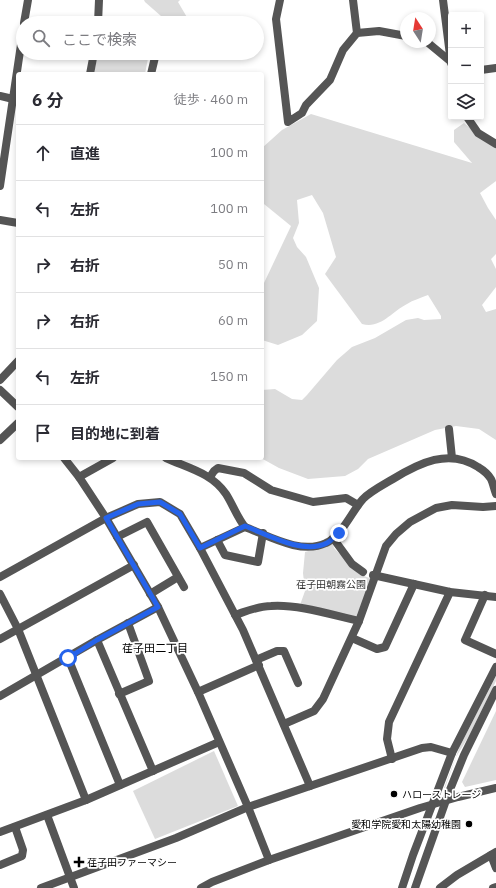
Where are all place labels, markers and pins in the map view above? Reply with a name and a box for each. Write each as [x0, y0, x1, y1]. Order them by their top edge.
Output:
place label: ハローストレージ [402, 788, 481, 801]
marker: ハローストレージ [389, 789, 399, 799]
place label: 愛和学院愛和太陽幼稚園 [351, 818, 461, 831]
marker: 愛和学院愛和太陽幼稚園 [464, 819, 474, 829]
place label: 荏子田ファーマシー [87, 856, 177, 869]
marker: 荏子田ファーマシー [74, 857, 84, 867]

